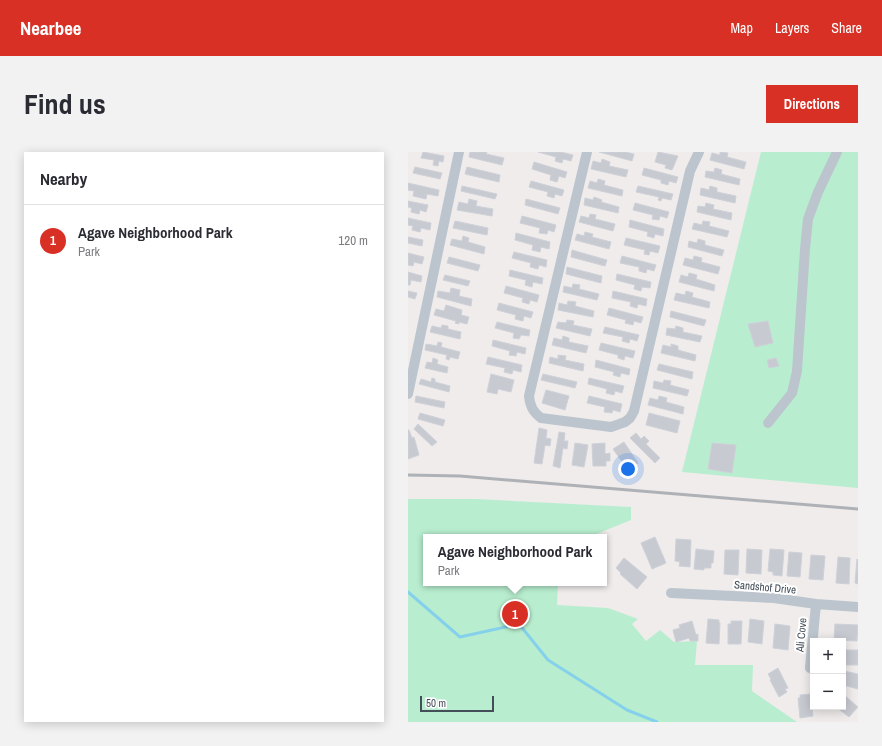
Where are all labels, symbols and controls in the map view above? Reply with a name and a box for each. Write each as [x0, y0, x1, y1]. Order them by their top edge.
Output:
text: Nearbee [20, 15, 81, 41]
text: Map [731, 19, 753, 37]
text: Layers [775, 19, 809, 37]
text: Share [831, 19, 862, 37]
text: Find us [24, 85, 106, 123]
button: Directions [766, 85, 858, 123]
text: Nearby [40, 167, 87, 190]
text: Agave Neighborhood Park [78, 222, 232, 243]
text: 1 [50, 232, 56, 249]
text: 120 m [338, 232, 368, 249]
text: Park [78, 243, 100, 260]
your location [618, 459, 638, 479]
popup [423, 534, 607, 586]
text: Agave Neighborhood Park [438, 541, 592, 562]
text: Park [438, 562, 460, 579]
street label: Sandshof Drive [733, 577, 797, 597]
pin: 1 [502, 599, 528, 629]
street label: Ali Cove [792, 617, 809, 654]
map controls [810, 638, 846, 710]
button: + [810, 638, 846, 674]
button: − [810, 674, 846, 710]
scale bar [420, 694, 494, 713]
text: 50 m [426, 696, 446, 710]

